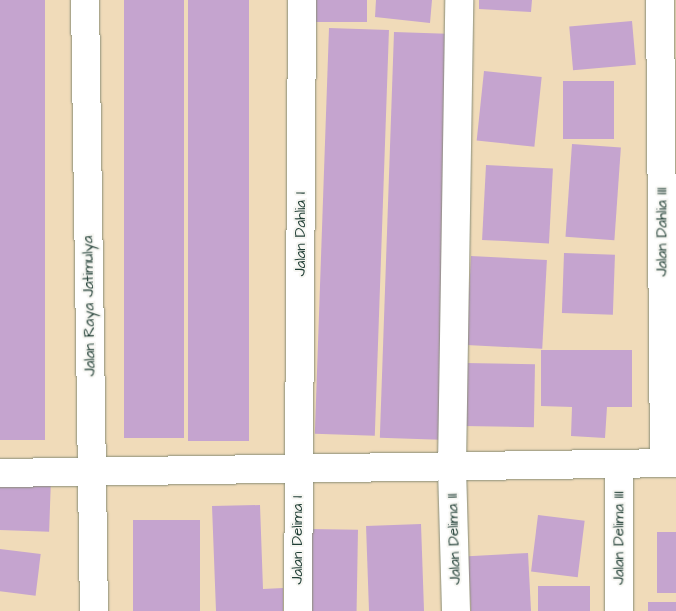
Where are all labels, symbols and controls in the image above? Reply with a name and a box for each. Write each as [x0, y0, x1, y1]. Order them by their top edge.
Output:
street label: Jalan Dahlia III [653, 188, 671, 276]
street label: Jalan Dahlia I [292, 192, 310, 276]
street label: Jalan Raya Jatimulya [79, 236, 99, 376]
street label: Jalan Delima III [610, 491, 628, 585]
street label: Jalan Delima II [443, 493, 465, 585]
street label: Jalan Delima I [289, 495, 307, 585]

